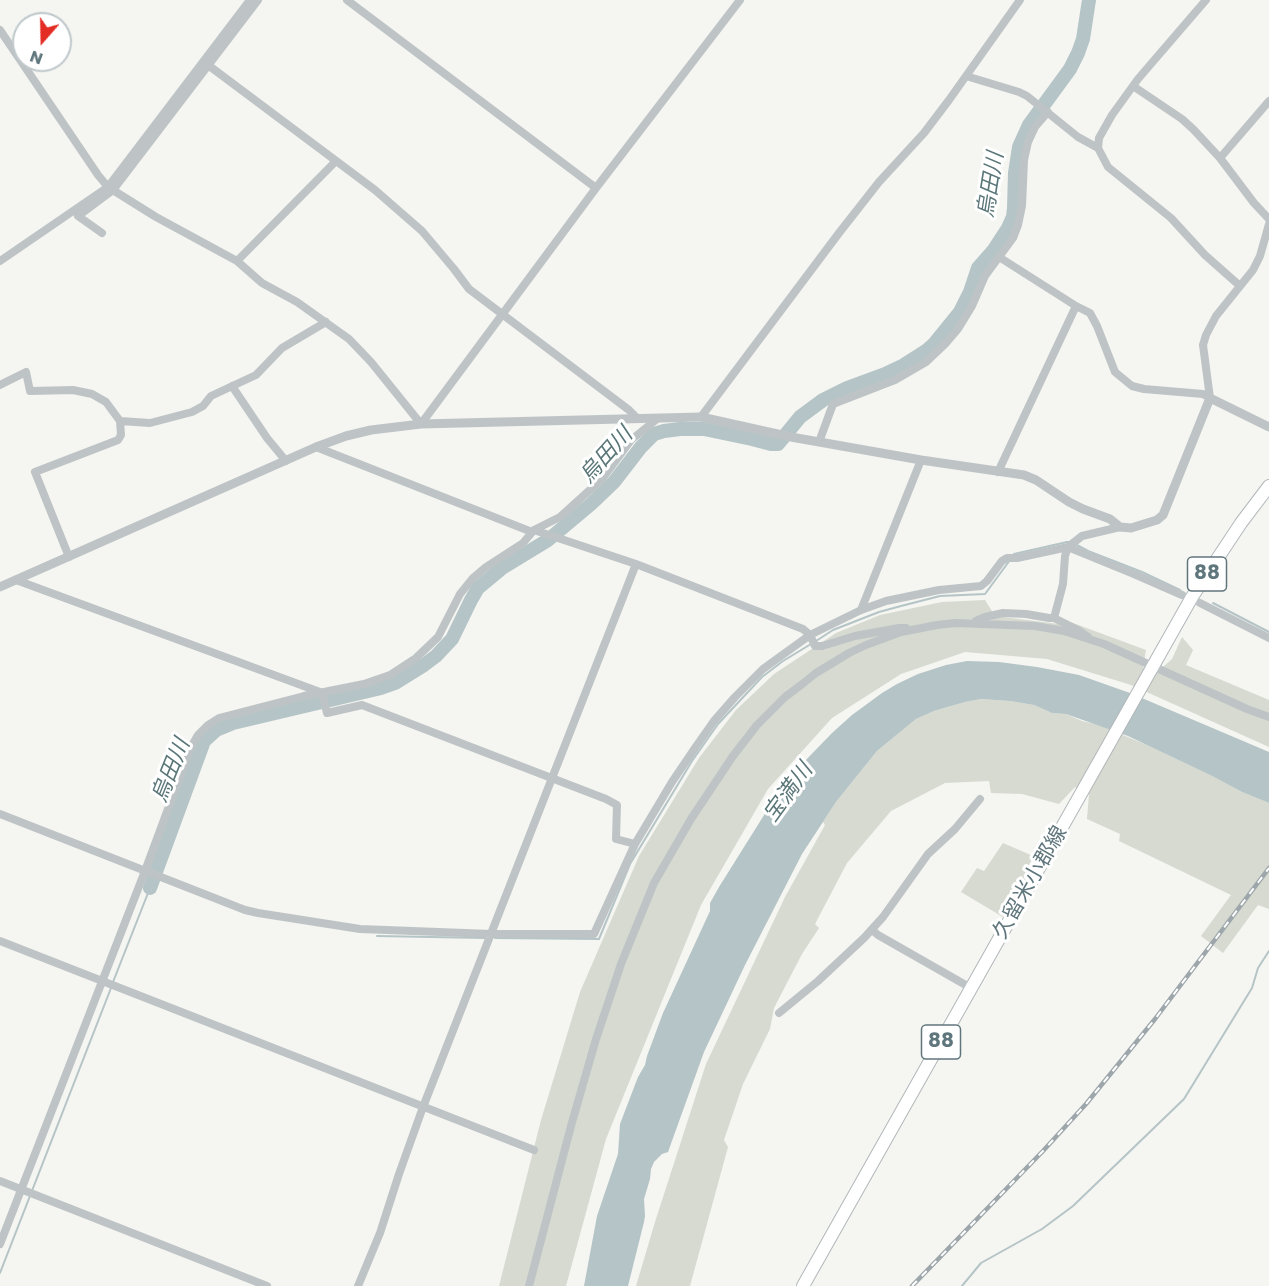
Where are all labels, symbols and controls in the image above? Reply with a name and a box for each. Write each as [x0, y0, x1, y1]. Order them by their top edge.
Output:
north arrow [12, 12, 72, 72]
text: N [27, 45, 46, 70]
water label: 烏田川 [974, 150, 1010, 220]
water label: 烏田川 [575, 423, 639, 489]
road number: 88 [1188, 557, 1226, 591]
water label: 烏田川 [147, 735, 197, 807]
water label: 宝満川 [759, 759, 819, 827]
street label: 久留米小郡線 [989, 822, 1073, 944]
road number: 88 [922, 1025, 960, 1059]

